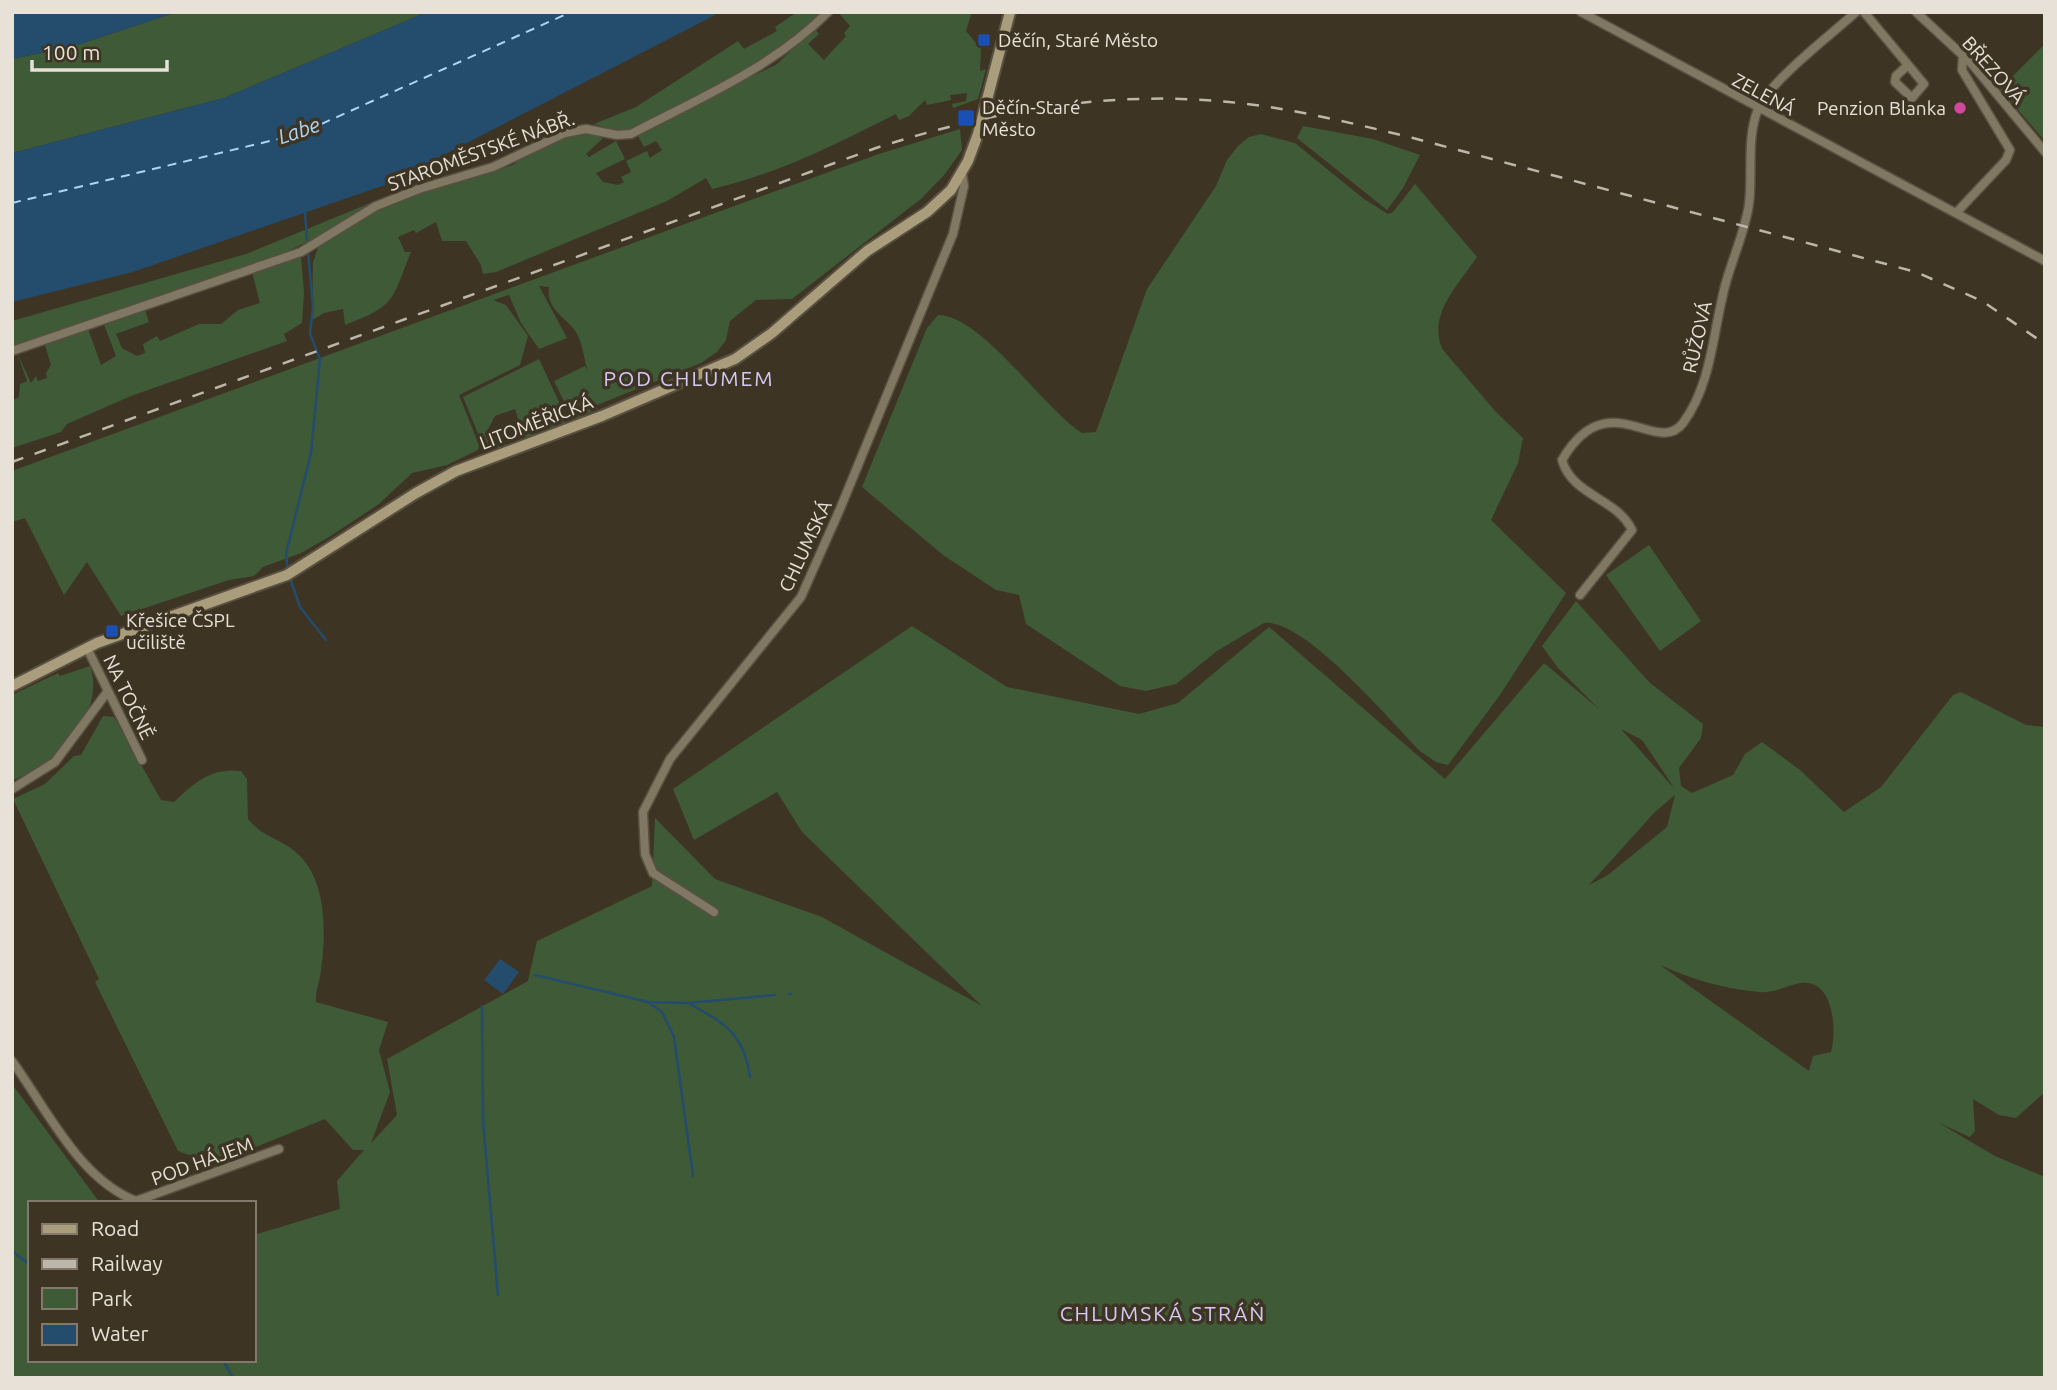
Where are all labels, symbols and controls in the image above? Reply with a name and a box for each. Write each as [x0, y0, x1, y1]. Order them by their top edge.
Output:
scale bar [32, 28, 166, 72]
place label: Děčín, Staré Město [998, 29, 1158, 51]
marker: Děčín, Staré Město [976, 32, 992, 48]
street label: BŘEZOVÁ [1958, 32, 2030, 109]
text: 100 m [42, 40, 100, 64]
street label: ZELENÁ [1729, 68, 1800, 120]
place label: Děčín-Staré Město [982, 96, 1081, 140]
place label: Penzion Blanka [1817, 97, 1946, 119]
marker: Penzion Blanka [1952, 100, 1968, 116]
street label: STAROMĚSTSKÉ NÁBŘ. [385, 107, 577, 195]
marker: Děčín-Staré Město [956, 108, 976, 128]
water label: Labe [274, 112, 323, 148]
street label: RŮŽOVÁ [1678, 298, 1716, 375]
district label: POD CHLUMEM [603, 366, 775, 390]
street label: LITOMĚŘICKÁ [476, 390, 596, 454]
street label: CHLUMSKÁ [774, 496, 836, 595]
place label: Křešice ČSPL učiliště [126, 609, 235, 653]
marker: Křešice ČSPL učiliště [104, 623, 120, 639]
street label: NA TOČNĚ [99, 651, 159, 743]
street label: POD HÁJEM [148, 1132, 256, 1190]
legend [28, 1201, 256, 1362]
text: Road [91, 1216, 139, 1240]
text: Railway [91, 1251, 163, 1275]
text: Park [91, 1286, 133, 1310]
district label: CHLUMSKÁ STRÁŇ [1060, 1301, 1266, 1325]
text: Water [91, 1321, 149, 1345]

